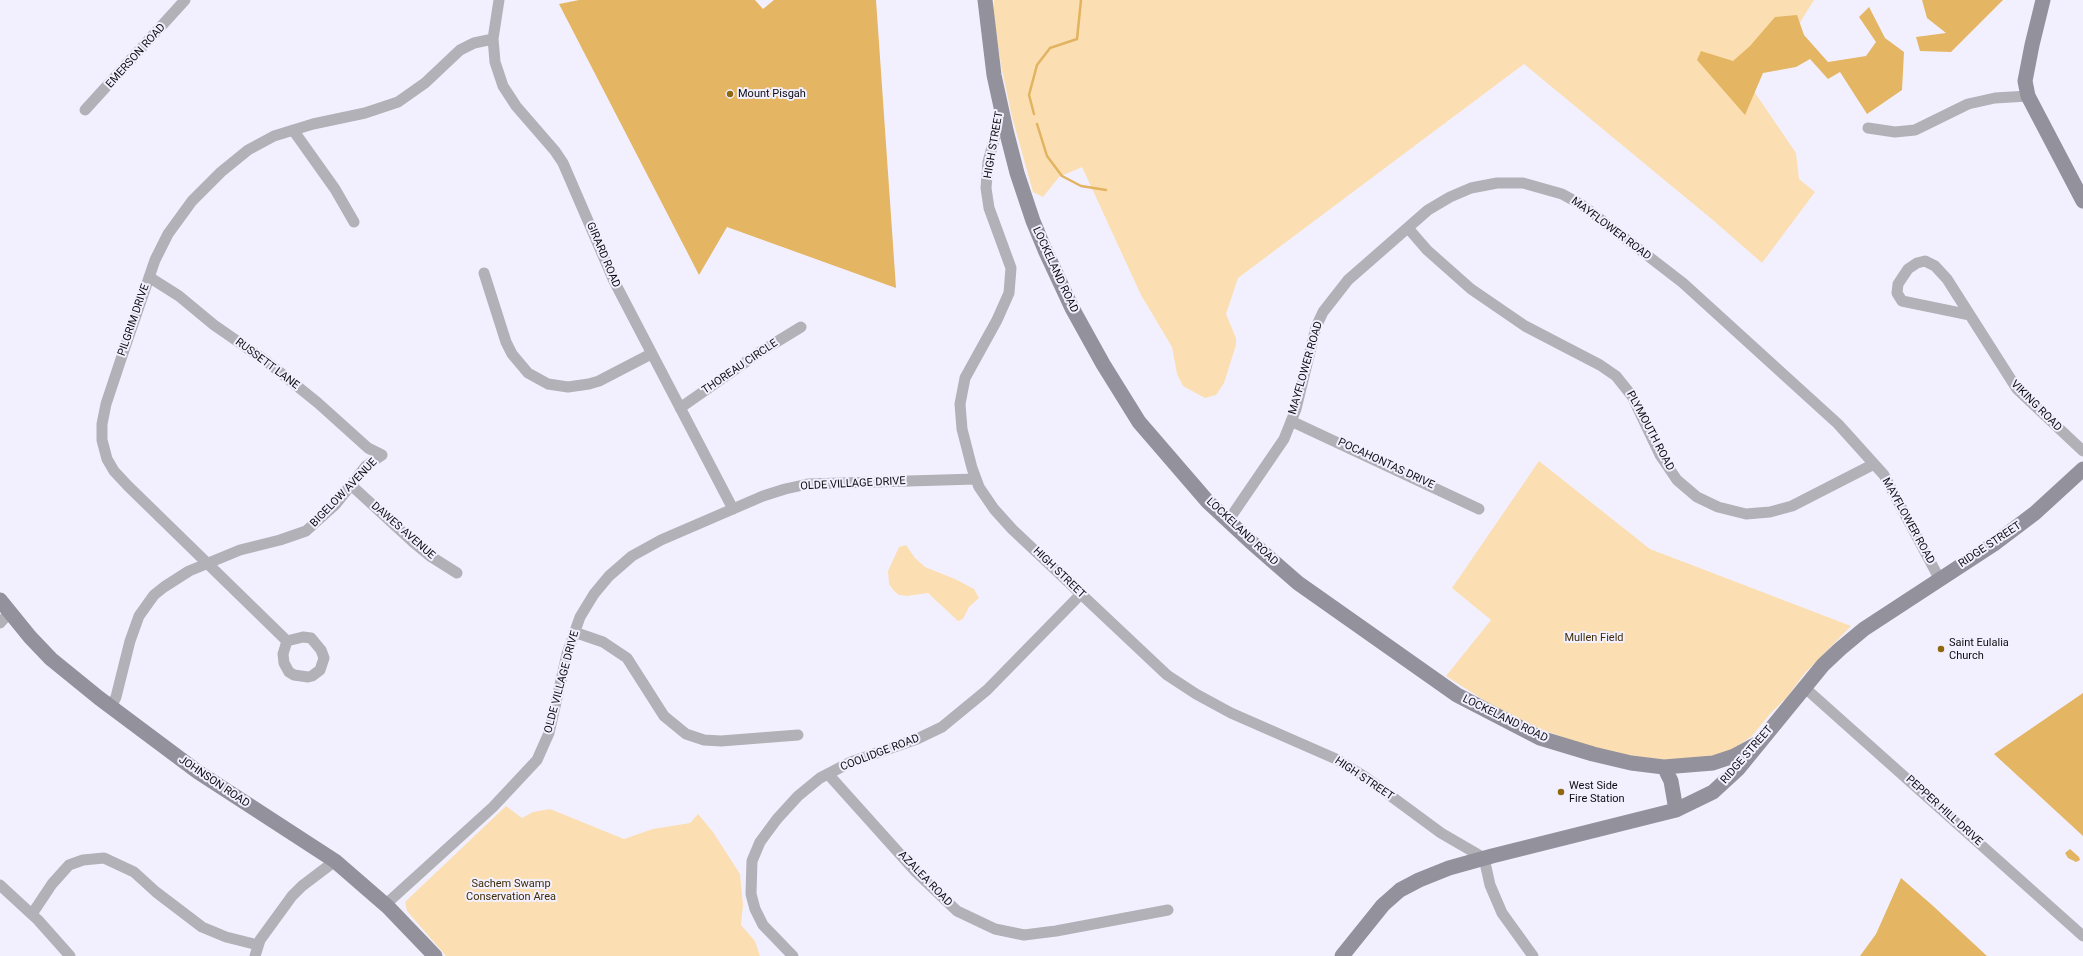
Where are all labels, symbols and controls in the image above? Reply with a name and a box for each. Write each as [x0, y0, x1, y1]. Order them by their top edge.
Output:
street label: EMERSON ROAD [104, 21, 168, 91]
place label: Mount Pisgah [738, 87, 806, 101]
marker: Mount Pisgah [725, 89, 735, 99]
street label: HIGH STREET [982, 110, 1006, 180]
street label: MAYFLOWER ROAD [1569, 195, 1653, 263]
street label: GIRARD ROAD [583, 220, 623, 290]
street label: LOCKELAND ROAD [1029, 225, 1081, 315]
street label: PILGRIM DRIVE [115, 282, 153, 358]
street label: MAYFLOWER ROAD [1286, 320, 1326, 416]
street label: RUSSETT LANE [232, 336, 302, 392]
street label: THOREAU CIRCLE [700, 337, 780, 397]
street label: VIKING ROAD [2008, 378, 2064, 434]
street label: PLYMOUTH ROAD [1623, 389, 1677, 473]
street label: POCAHONTAS DRIVE [1336, 436, 1436, 492]
street label: BIGELOW AVENUE [308, 456, 380, 530]
street label: OLDE VILLAGE DRIVE [800, 475, 906, 493]
street label: MAYFLOWER ROAD [1879, 476, 1937, 566]
street label: LOCKELAND ROAD [1203, 495, 1281, 569]
street label: DAWES AVENUE [368, 500, 438, 562]
street label: RIDGE STREET [1956, 519, 2024, 571]
street label: HIGH STREET [1030, 545, 1088, 601]
street label: OLDE VILLAGE DRIVE [542, 629, 582, 735]
park label: Mullen Field [1564, 631, 1624, 645]
place label: Saint Eulalia Church [1949, 636, 2009, 662]
marker: Saint Eulalia Church [1936, 644, 1946, 654]
street label: LOCKELAND ROAD [1460, 693, 1550, 745]
street label: RIDGE STREET [1718, 723, 1776, 787]
street label: COOLIDGE ROAD [839, 732, 921, 774]
street label: JOHNSON ROAD [176, 753, 252, 811]
street label: HIGH STREET [1332, 755, 1396, 803]
street label: PEPPER HILL DRIVE [1903, 773, 1985, 849]
place label: West Side Fire Station [1569, 779, 1625, 805]
marker: West Side Fire Station [1556, 787, 1566, 797]
street label: AZALEA ROAD [895, 849, 955, 909]
park label: Sachem Swamp Conservation Area [466, 877, 556, 903]

